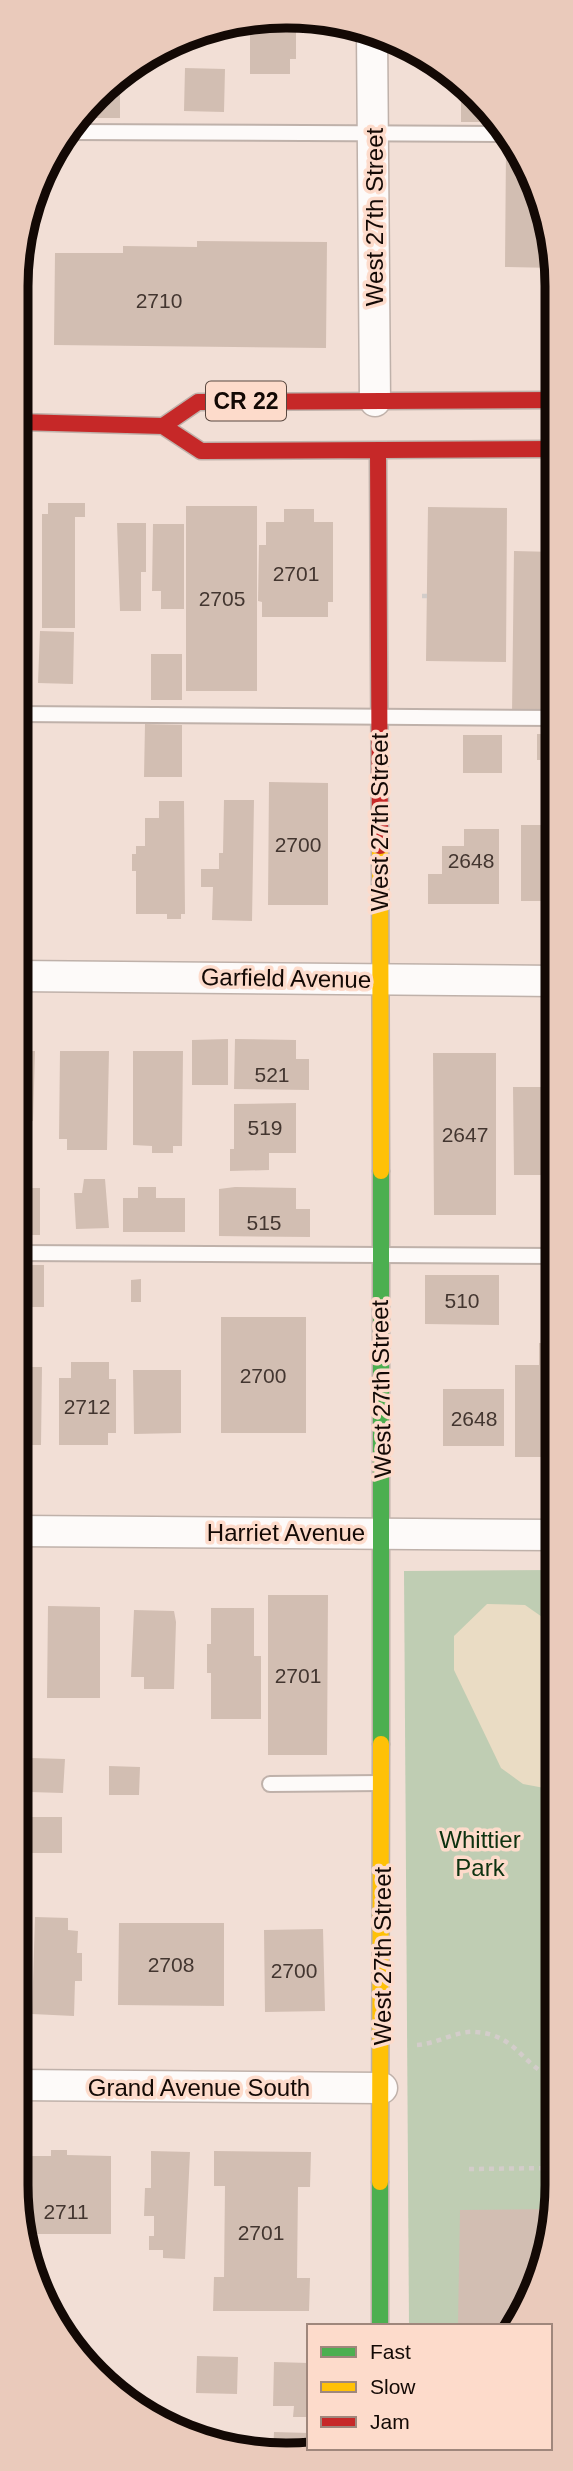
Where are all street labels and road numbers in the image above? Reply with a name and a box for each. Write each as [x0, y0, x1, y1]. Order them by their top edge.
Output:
street label: West 27th Street [361, 128, 388, 306]
road number: CR 22 [206, 382, 286, 420]
street label: West 27th Street [366, 733, 393, 911]
street label: Garfield Avenue [201, 963, 371, 993]
street label: West 27th Street [366, 1299, 396, 1478]
street label: Harriet Avenue [207, 1519, 365, 1546]
street label: West 27th Street [369, 1867, 396, 2045]
street label: Grand Avenue South [88, 2074, 310, 2101]

